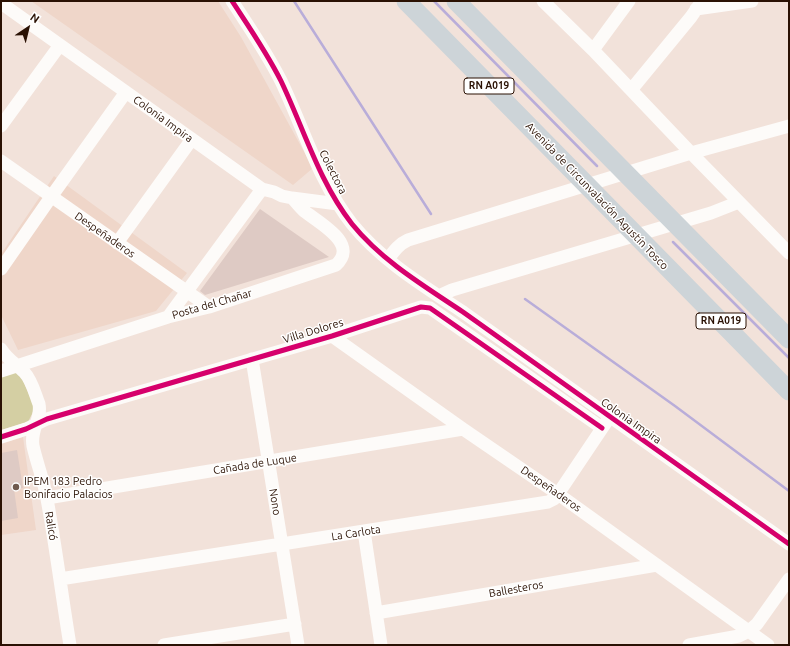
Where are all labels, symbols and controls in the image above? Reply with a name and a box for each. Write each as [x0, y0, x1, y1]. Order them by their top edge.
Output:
north arrow [8, 8, 48, 48]
text: N [28, 11, 42, 25]
road number: RN A019 [464, 78, 514, 94]
street label: Colonia Impira [130, 93, 196, 145]
street label: Avenida de Circunvalación Agustín Tosco [523, 120, 671, 272]
street label: Colectora [316, 148, 350, 196]
street label: Despeñaderos [72, 209, 138, 261]
street label: Posta del Chañar [170, 286, 254, 322]
road number: RN A019 [696, 313, 746, 329]
street label: Villa Dolores [281, 316, 345, 346]
street label: Colonia Impira [598, 395, 664, 447]
street label: Cañada de Luque [212, 451, 298, 477]
street label: Despeñaderos [518, 463, 584, 515]
place label: IPEM 183 Pedro Bonifacio Palacios [24, 474, 113, 500]
marker: IPEM 183 Pedro Bonifacio Palacios [11, 482, 21, 492]
street label: Nono [266, 488, 284, 516]
street label: Ralicó [42, 510, 60, 542]
street label: La Carlota [330, 523, 382, 543]
street label: Ballesteros [488, 578, 544, 600]

